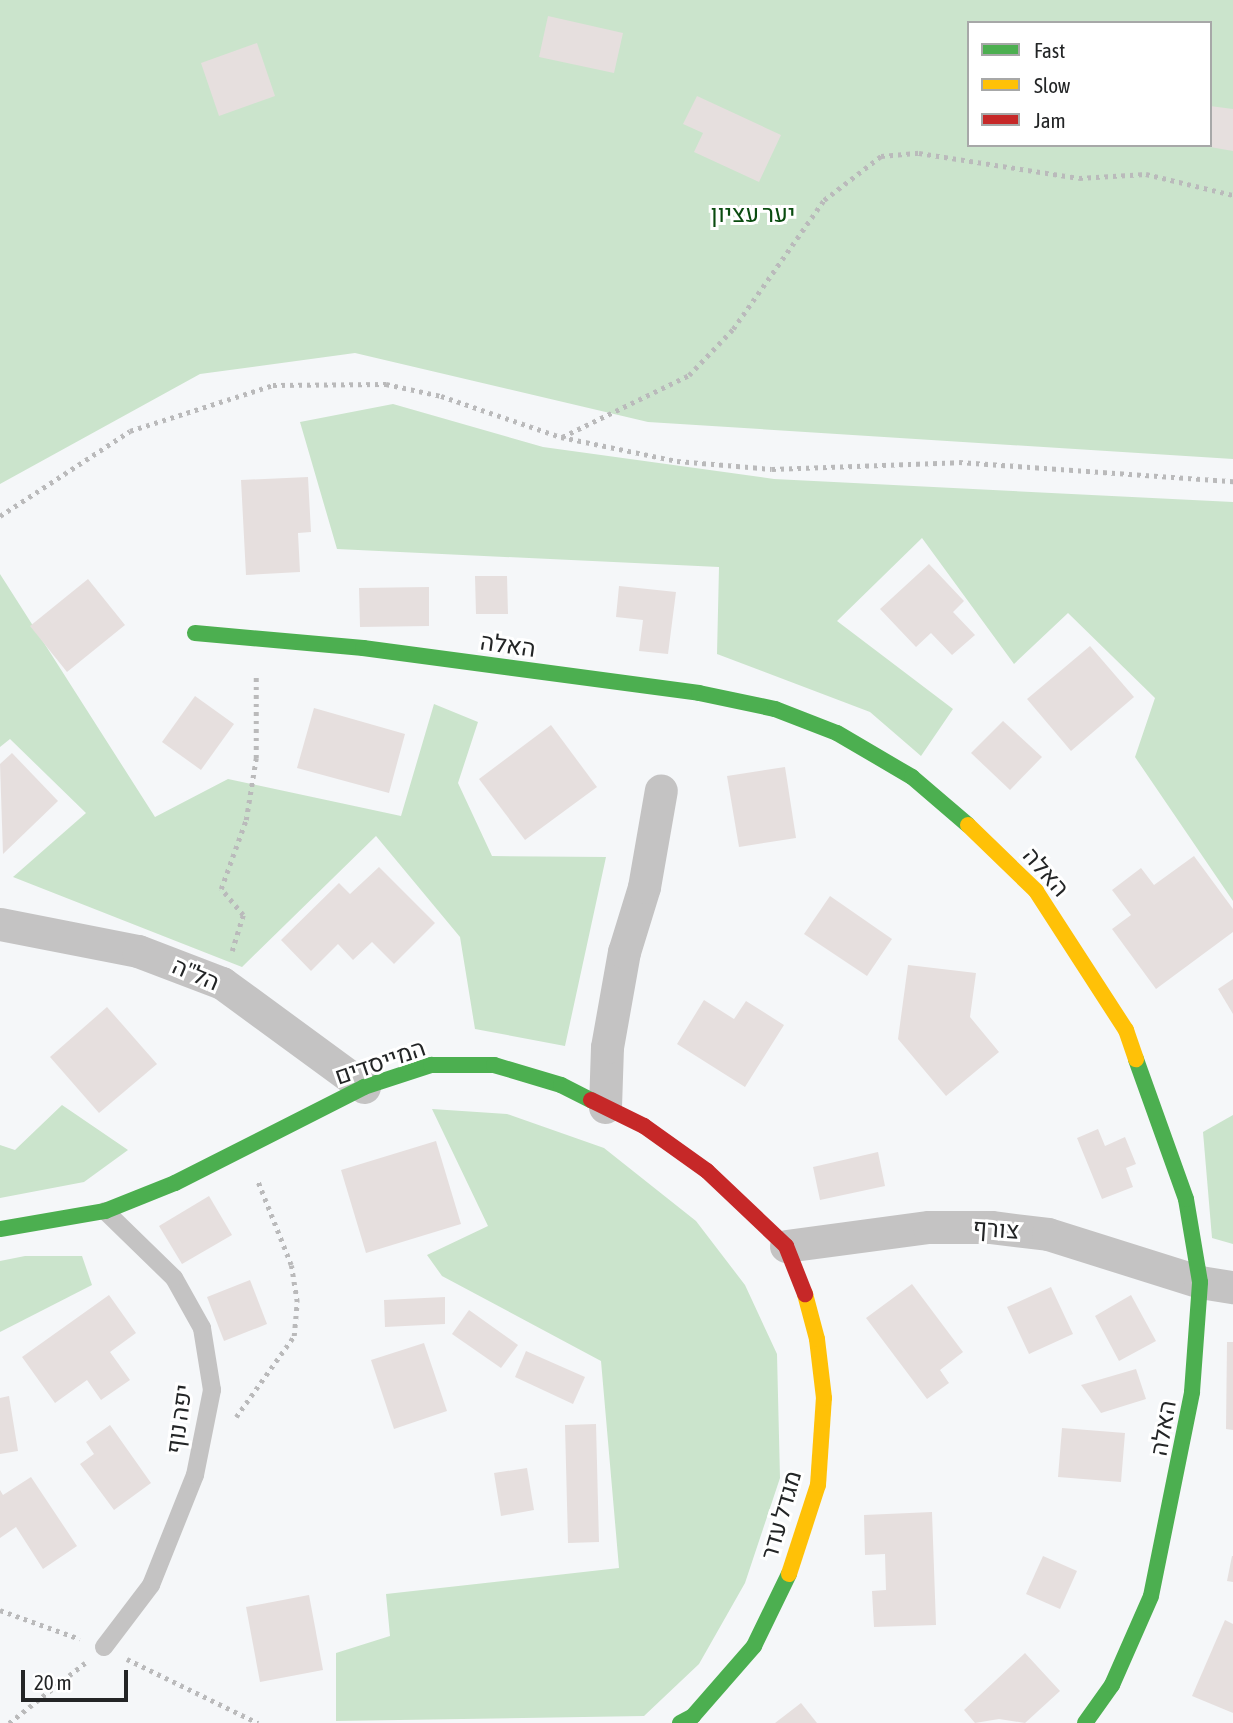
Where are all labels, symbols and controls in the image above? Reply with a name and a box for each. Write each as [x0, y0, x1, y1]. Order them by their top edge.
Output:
legend [967, 21, 1212, 147]
text: Fast [1034, 38, 1065, 62]
text: Slow [1034, 73, 1070, 97]
text: Jam [1034, 108, 1066, 132]
park label: יער עציון [711, 200, 795, 228]
street label: האלה [478, 627, 538, 663]
street label: האלה [1017, 841, 1075, 903]
street label: הל"ה [168, 951, 224, 997]
street label: המייסדים [331, 1033, 429, 1091]
street label: צורף [972, 1213, 1020, 1245]
street label: יפה נוף [160, 1382, 198, 1456]
street label: האלה [1144, 1398, 1182, 1458]
street label: מגדל עדר [755, 1467, 807, 1563]
scale bar [24, 1656, 131, 1700]
text: 20 m [34, 1670, 72, 1694]

